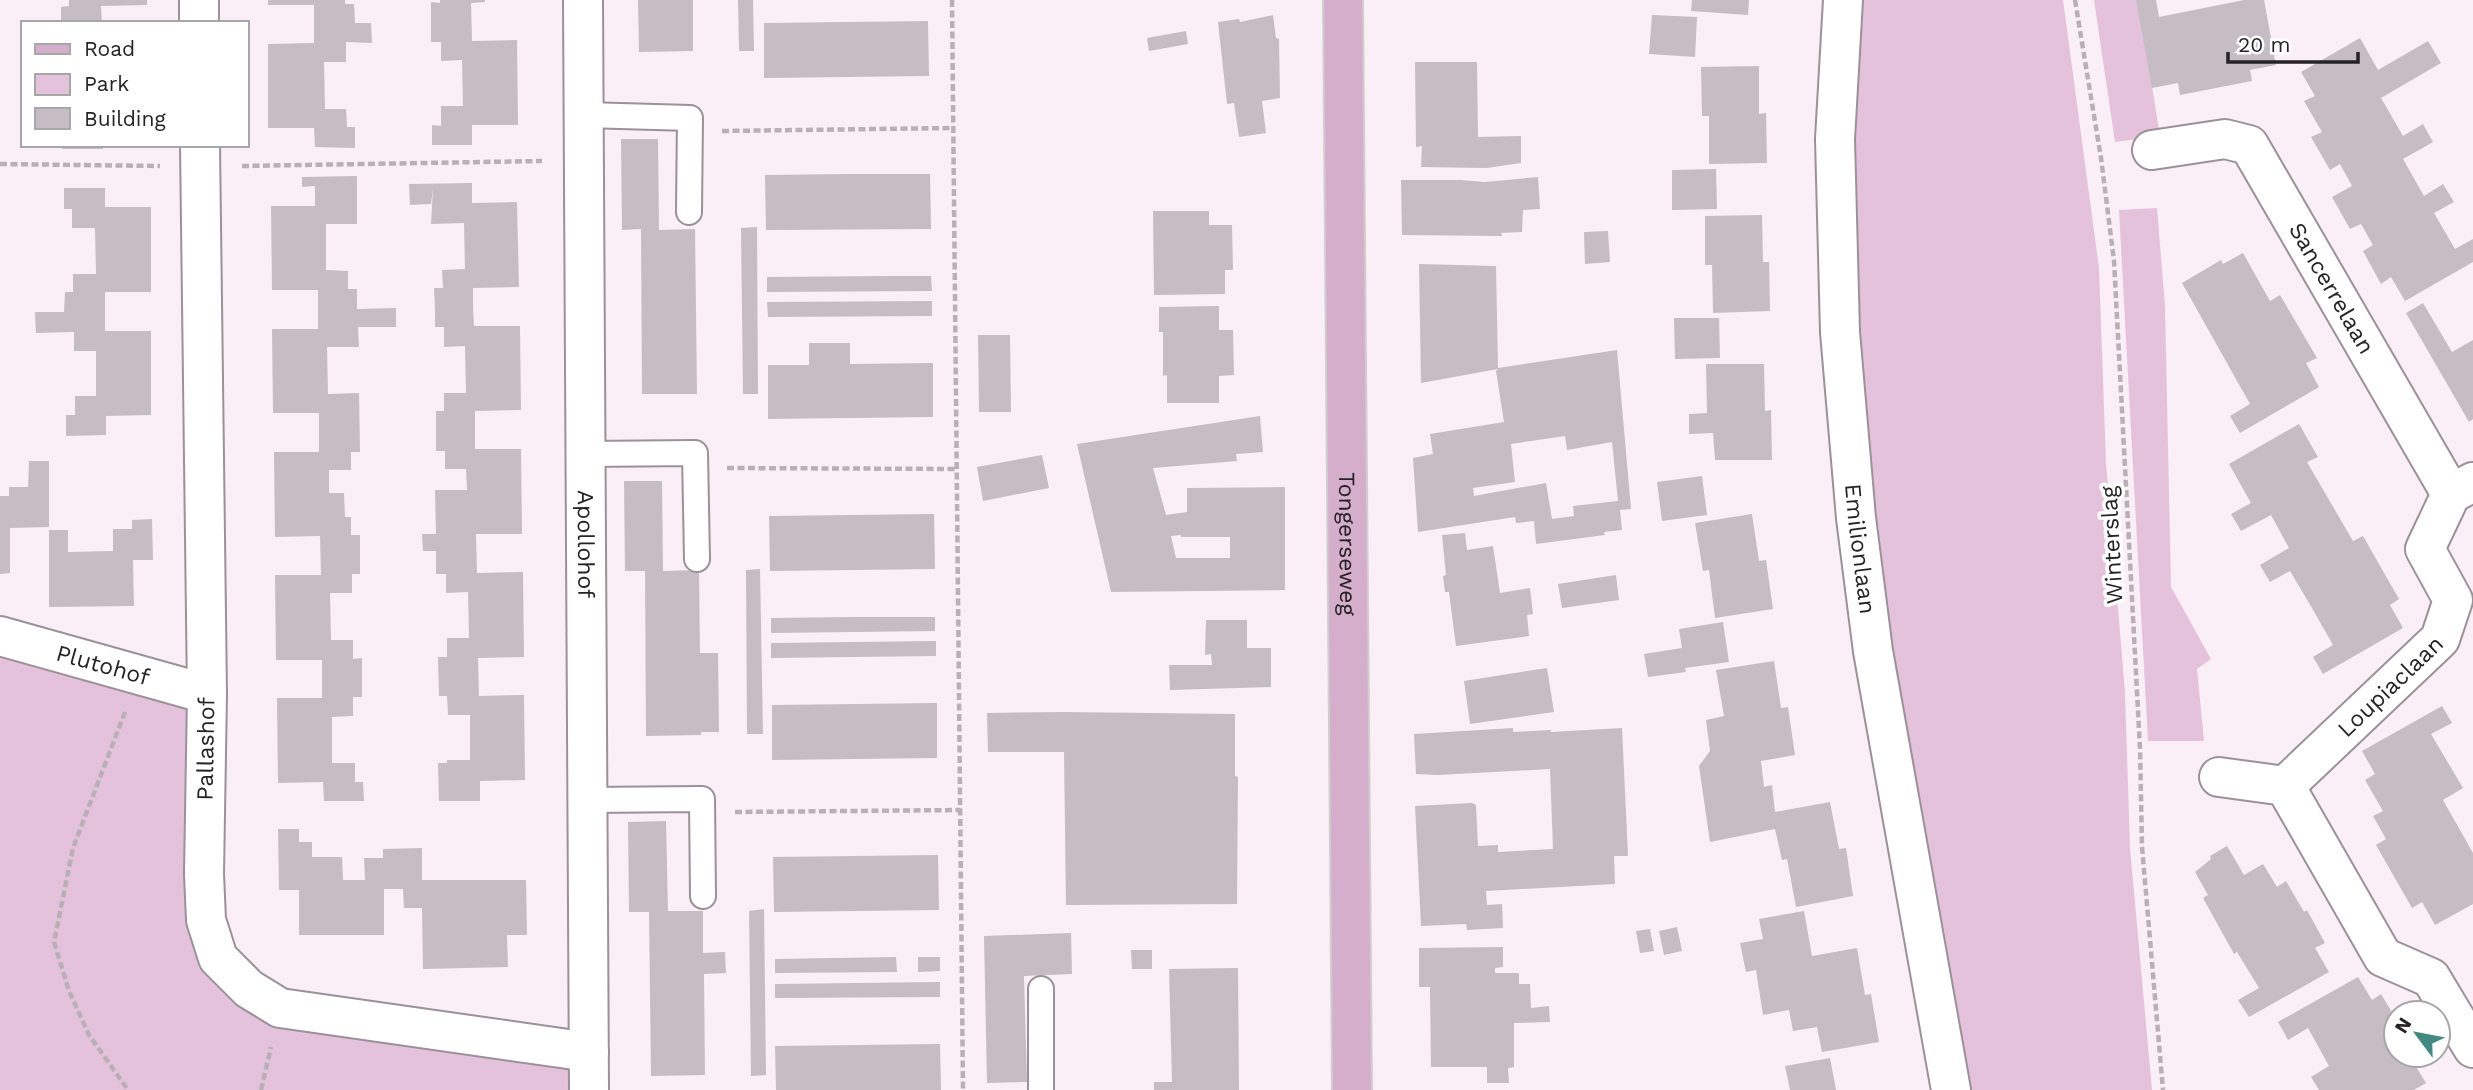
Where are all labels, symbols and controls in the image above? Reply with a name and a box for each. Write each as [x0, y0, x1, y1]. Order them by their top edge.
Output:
legend [21, 21, 248, 147]
scale bar [2228, 21, 2358, 65]
text: 20 m [2238, 32, 2290, 57]
text: Road [84, 36, 135, 61]
text: Park [84, 71, 129, 96]
text: Building [84, 106, 166, 131]
street label: Sancerrelaan [2283, 218, 2380, 359]
street label: Tongerseweg [1333, 472, 1362, 617]
street label: Emilionlaan [1840, 482, 1882, 616]
street label: Winterslag [2095, 484, 2129, 605]
street label: Apollohof [572, 490, 600, 598]
street label: Loupiaclaan [2332, 630, 2449, 743]
street label: Plutohof [53, 639, 153, 691]
street label: Pallashof [192, 697, 220, 801]
north arrow [2382, 999, 2452, 1069]
text: N [2390, 1013, 2416, 1037]

